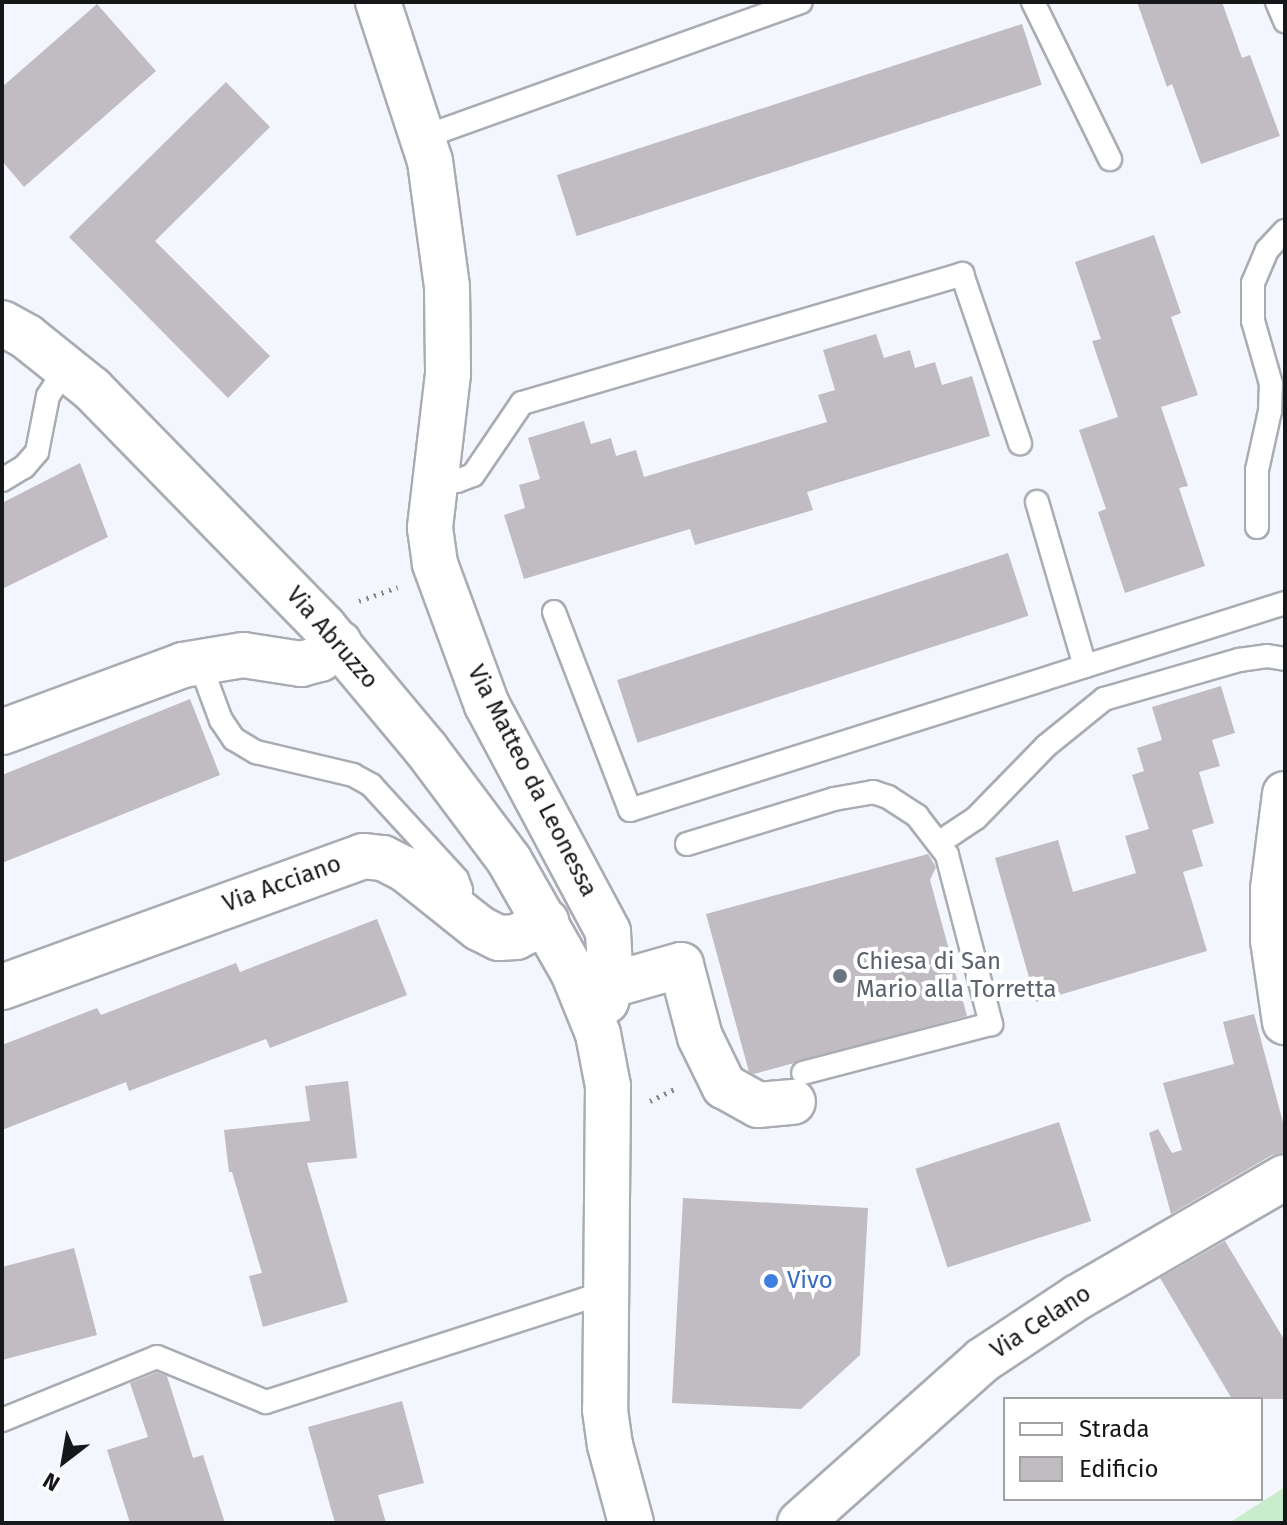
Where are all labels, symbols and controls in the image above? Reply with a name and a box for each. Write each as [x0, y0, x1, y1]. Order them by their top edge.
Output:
street label: Via Abruzzo [280, 581, 384, 695]
street label: Via Matteo da Leonessa [461, 660, 603, 902]
street label: Via Acciano [219, 849, 345, 919]
place label: Chiesa di San Mario alla Torretta [856, 948, 1057, 1004]
marker: Chiesa di San Mario alla Torretta [831, 967, 849, 985]
place label: Vivo [787, 1267, 833, 1295]
marker: Vivo [762, 1272, 780, 1290]
street label: Via Celano [986, 1279, 1096, 1365]
legend [1003, 1397, 1263, 1501]
text: Strada [1079, 1415, 1150, 1443]
north arrow [24, 1421, 104, 1501]
text: Edificio [1079, 1455, 1159, 1483]
text: N [38, 1467, 65, 1497]

